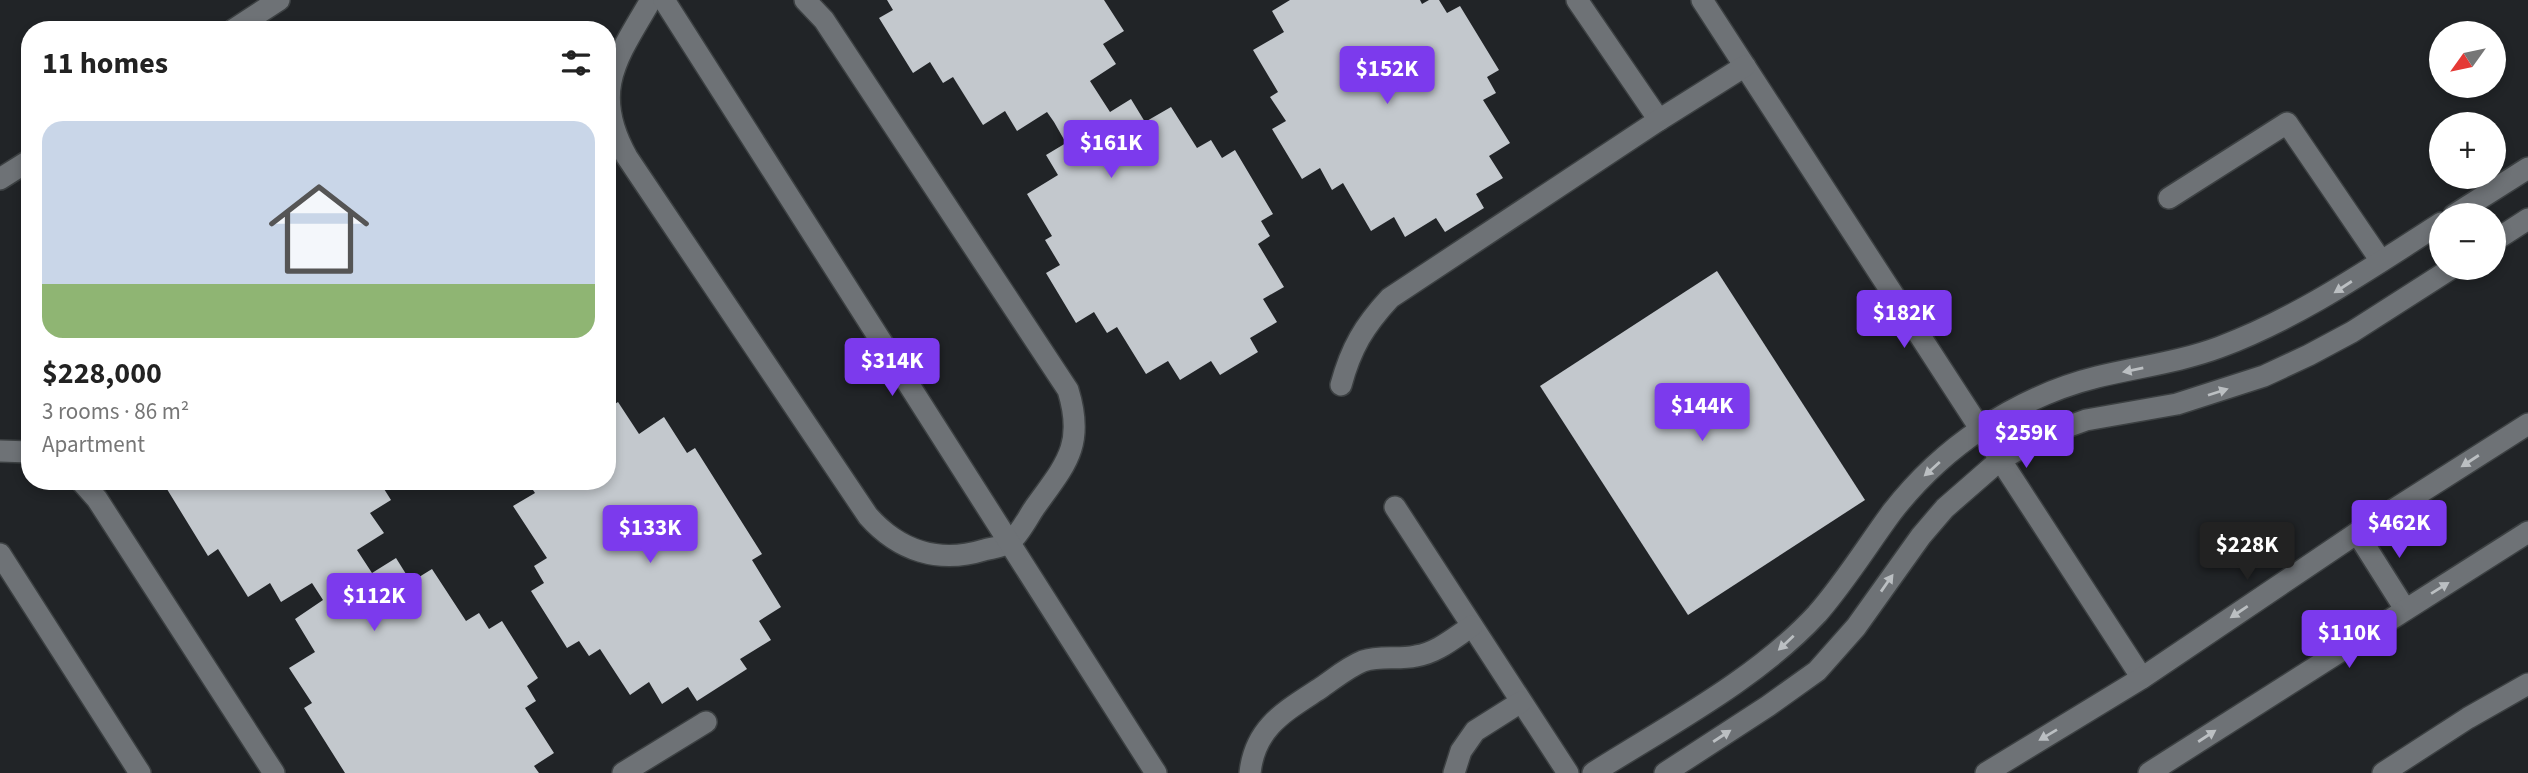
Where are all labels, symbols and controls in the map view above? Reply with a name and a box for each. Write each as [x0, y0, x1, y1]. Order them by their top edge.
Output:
north arrow [2429, 21, 2506, 98]
map controls [2429, 21, 2506, 280]
text: 11 homes [42, 42, 168, 85]
icon: filters [557, 44, 595, 82]
pin: $152K [1338, 46, 1436, 106]
text: $152K [1356, 52, 1418, 85]
button: + [2429, 112, 2506, 189]
pin: $161K [1062, 120, 1160, 180]
text: $161K [1080, 126, 1142, 159]
icon: home [256, 166, 382, 292]
button: − [2429, 203, 2506, 280]
one-way arrow [2333, 280, 2352, 293]
pin: $182K [1855, 290, 1953, 350]
text: $182K [1873, 296, 1935, 329]
pin: $314K [843, 338, 941, 398]
text: $314K [861, 344, 923, 377]
text: $228,000 [42, 352, 162, 395]
one-way arrow [2122, 365, 2144, 376]
pin: $144K [1653, 384, 1751, 443]
one-way arrow [2208, 386, 2229, 397]
text: $144K [1671, 389, 1733, 422]
text: 3 rooms · 86 m² [42, 395, 189, 428]
pin: $259K [1977, 410, 2075, 470]
text: $259K [1995, 416, 2057, 449]
text: Apartment [42, 428, 145, 461]
one-way arrow [2461, 454, 2480, 467]
one-way arrow [1923, 461, 1941, 477]
pin: $462K [2350, 500, 2448, 560]
pin: $133K [601, 505, 699, 565]
text: $462K [2368, 506, 2430, 539]
text: $133K [619, 511, 681, 544]
pin: $228K [2198, 522, 2296, 582]
text: $228K [2216, 528, 2278, 561]
pin: $112K [325, 574, 423, 633]
one-way arrow [1880, 574, 1894, 592]
text: $112K [343, 579, 405, 612]
one-way arrow [2430, 581, 2449, 594]
one-way arrow [2229, 606, 2249, 619]
pin: $110K [2300, 610, 2398, 670]
text: $110K [2318, 616, 2380, 649]
one-way arrow [1777, 635, 1795, 651]
one-way arrow [2038, 729, 2057, 742]
one-way arrow [1712, 730, 1732, 743]
one-way arrow [2197, 730, 2216, 743]

